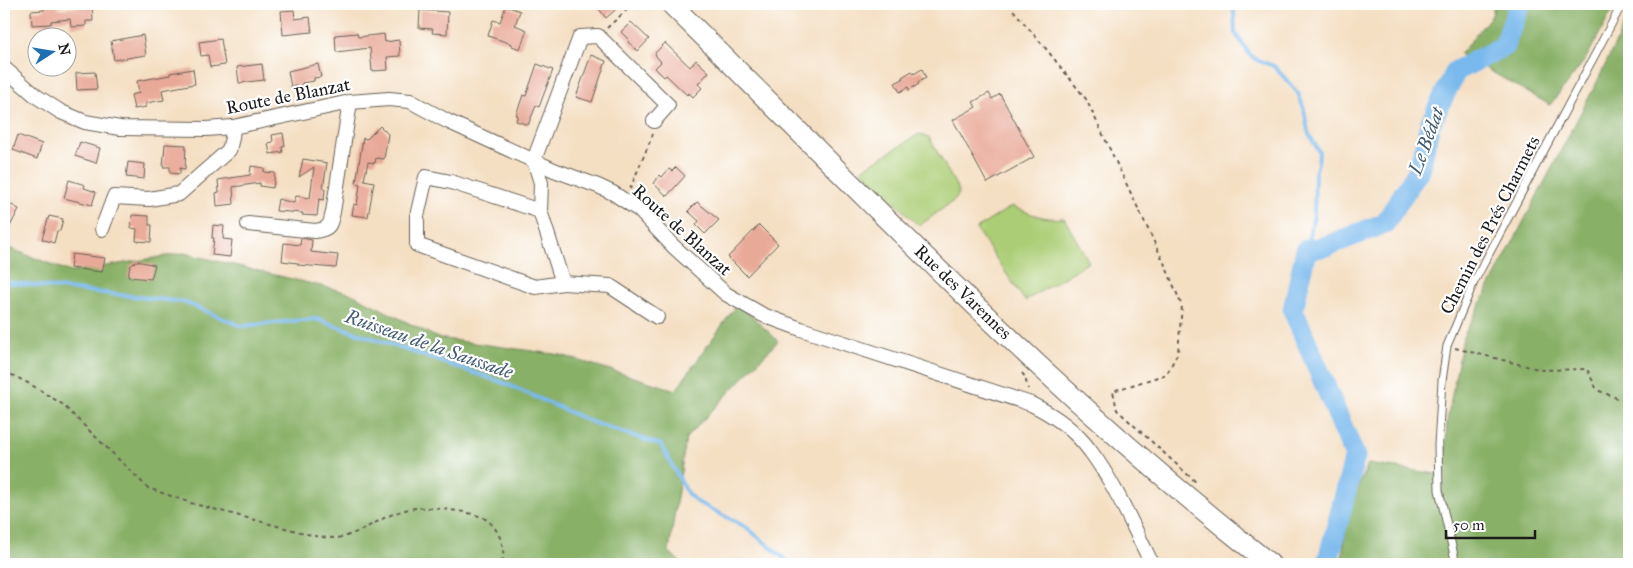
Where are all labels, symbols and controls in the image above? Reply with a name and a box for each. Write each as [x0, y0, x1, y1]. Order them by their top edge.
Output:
north arrow [28, 28, 78, 78]
text: N [55, 42, 74, 57]
street label: Route de Blanzat [224, 73, 352, 119]
water label: Le Bédat [1403, 103, 1449, 179]
street label: Chemin des Prés Charmets [1435, 132, 1545, 318]
street label: Route de Blanzat [628, 180, 737, 281]
street label: Rue des Varennes [910, 240, 1016, 344]
water label: Ruisseau de la Saussade [341, 304, 517, 384]
scale bar [1446, 508, 1534, 540]
text: 50 m [1453, 516, 1485, 534]

